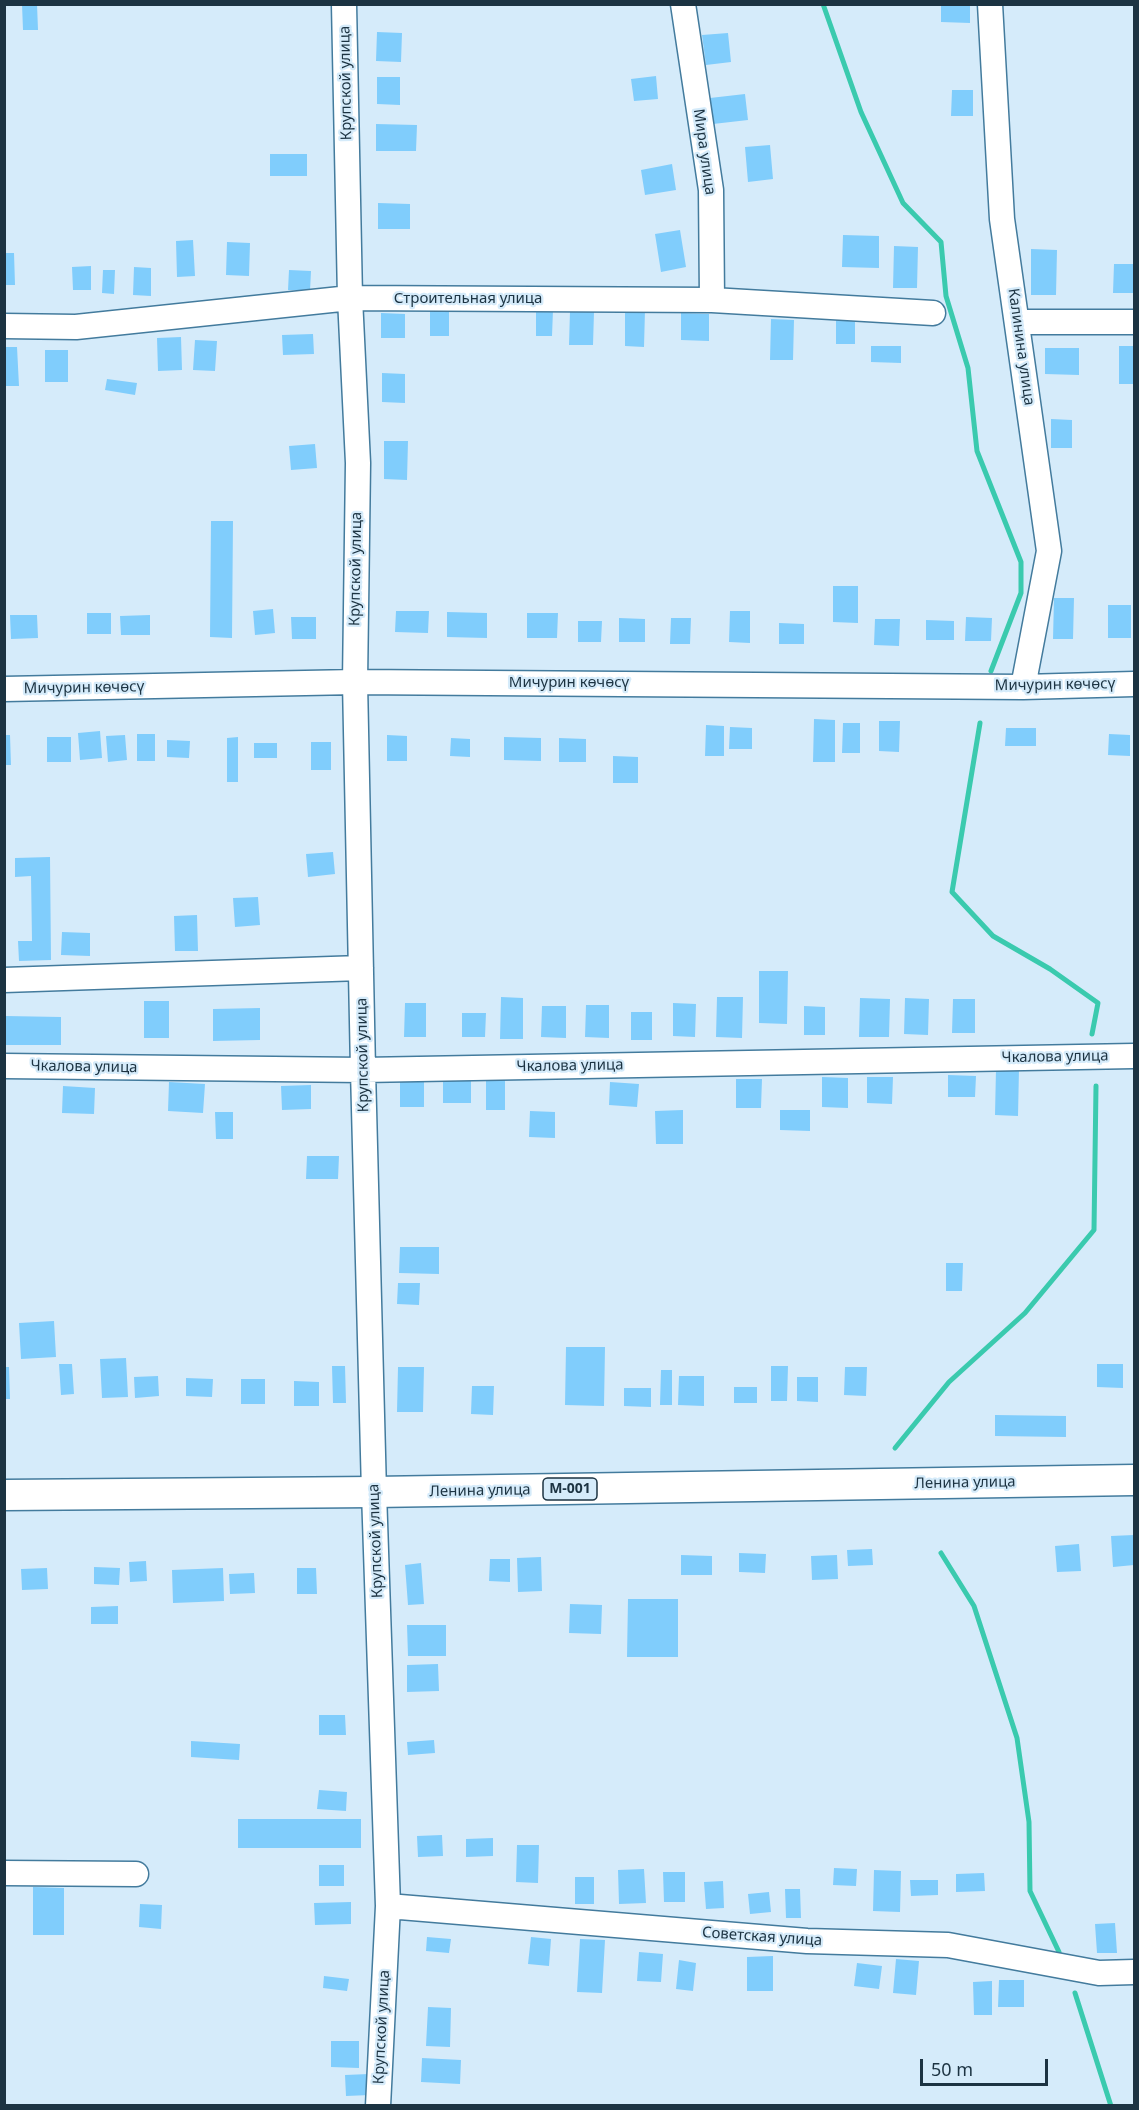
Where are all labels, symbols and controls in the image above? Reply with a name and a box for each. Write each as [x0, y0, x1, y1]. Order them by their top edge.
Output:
street label: Крупской улица [336, 26, 356, 140]
street label: Мира улица [689, 108, 719, 196]
street label: Калинина улица [1004, 287, 1038, 407]
street label: Строительная улица [394, 290, 542, 308]
street label: Крупской улица [346, 512, 366, 626]
street label: Мичурин көчөсү [509, 674, 629, 692]
street label: Мичурин көчөсү [995, 675, 1115, 695]
street label: Мичурин көчөсү [24, 678, 144, 698]
street label: Крупской улица [353, 998, 373, 1112]
street label: Чкалова улица [1001, 1047, 1109, 1067]
street label: Чкалова улица [516, 1056, 624, 1076]
street label: Чкалова улица [30, 1057, 138, 1077]
street label: Ленина улица [914, 1473, 1016, 1493]
road number: М-001 [543, 1478, 597, 1500]
street label: Ленина улица [429, 1481, 531, 1501]
street label: Крупской улица [365, 1483, 387, 1599]
street label: Советская улица [701, 1924, 823, 1950]
street label: Крупской улица [370, 1969, 394, 2085]
scale bar [923, 2047, 1050, 2085]
text: 50 m [931, 2057, 973, 2081]

